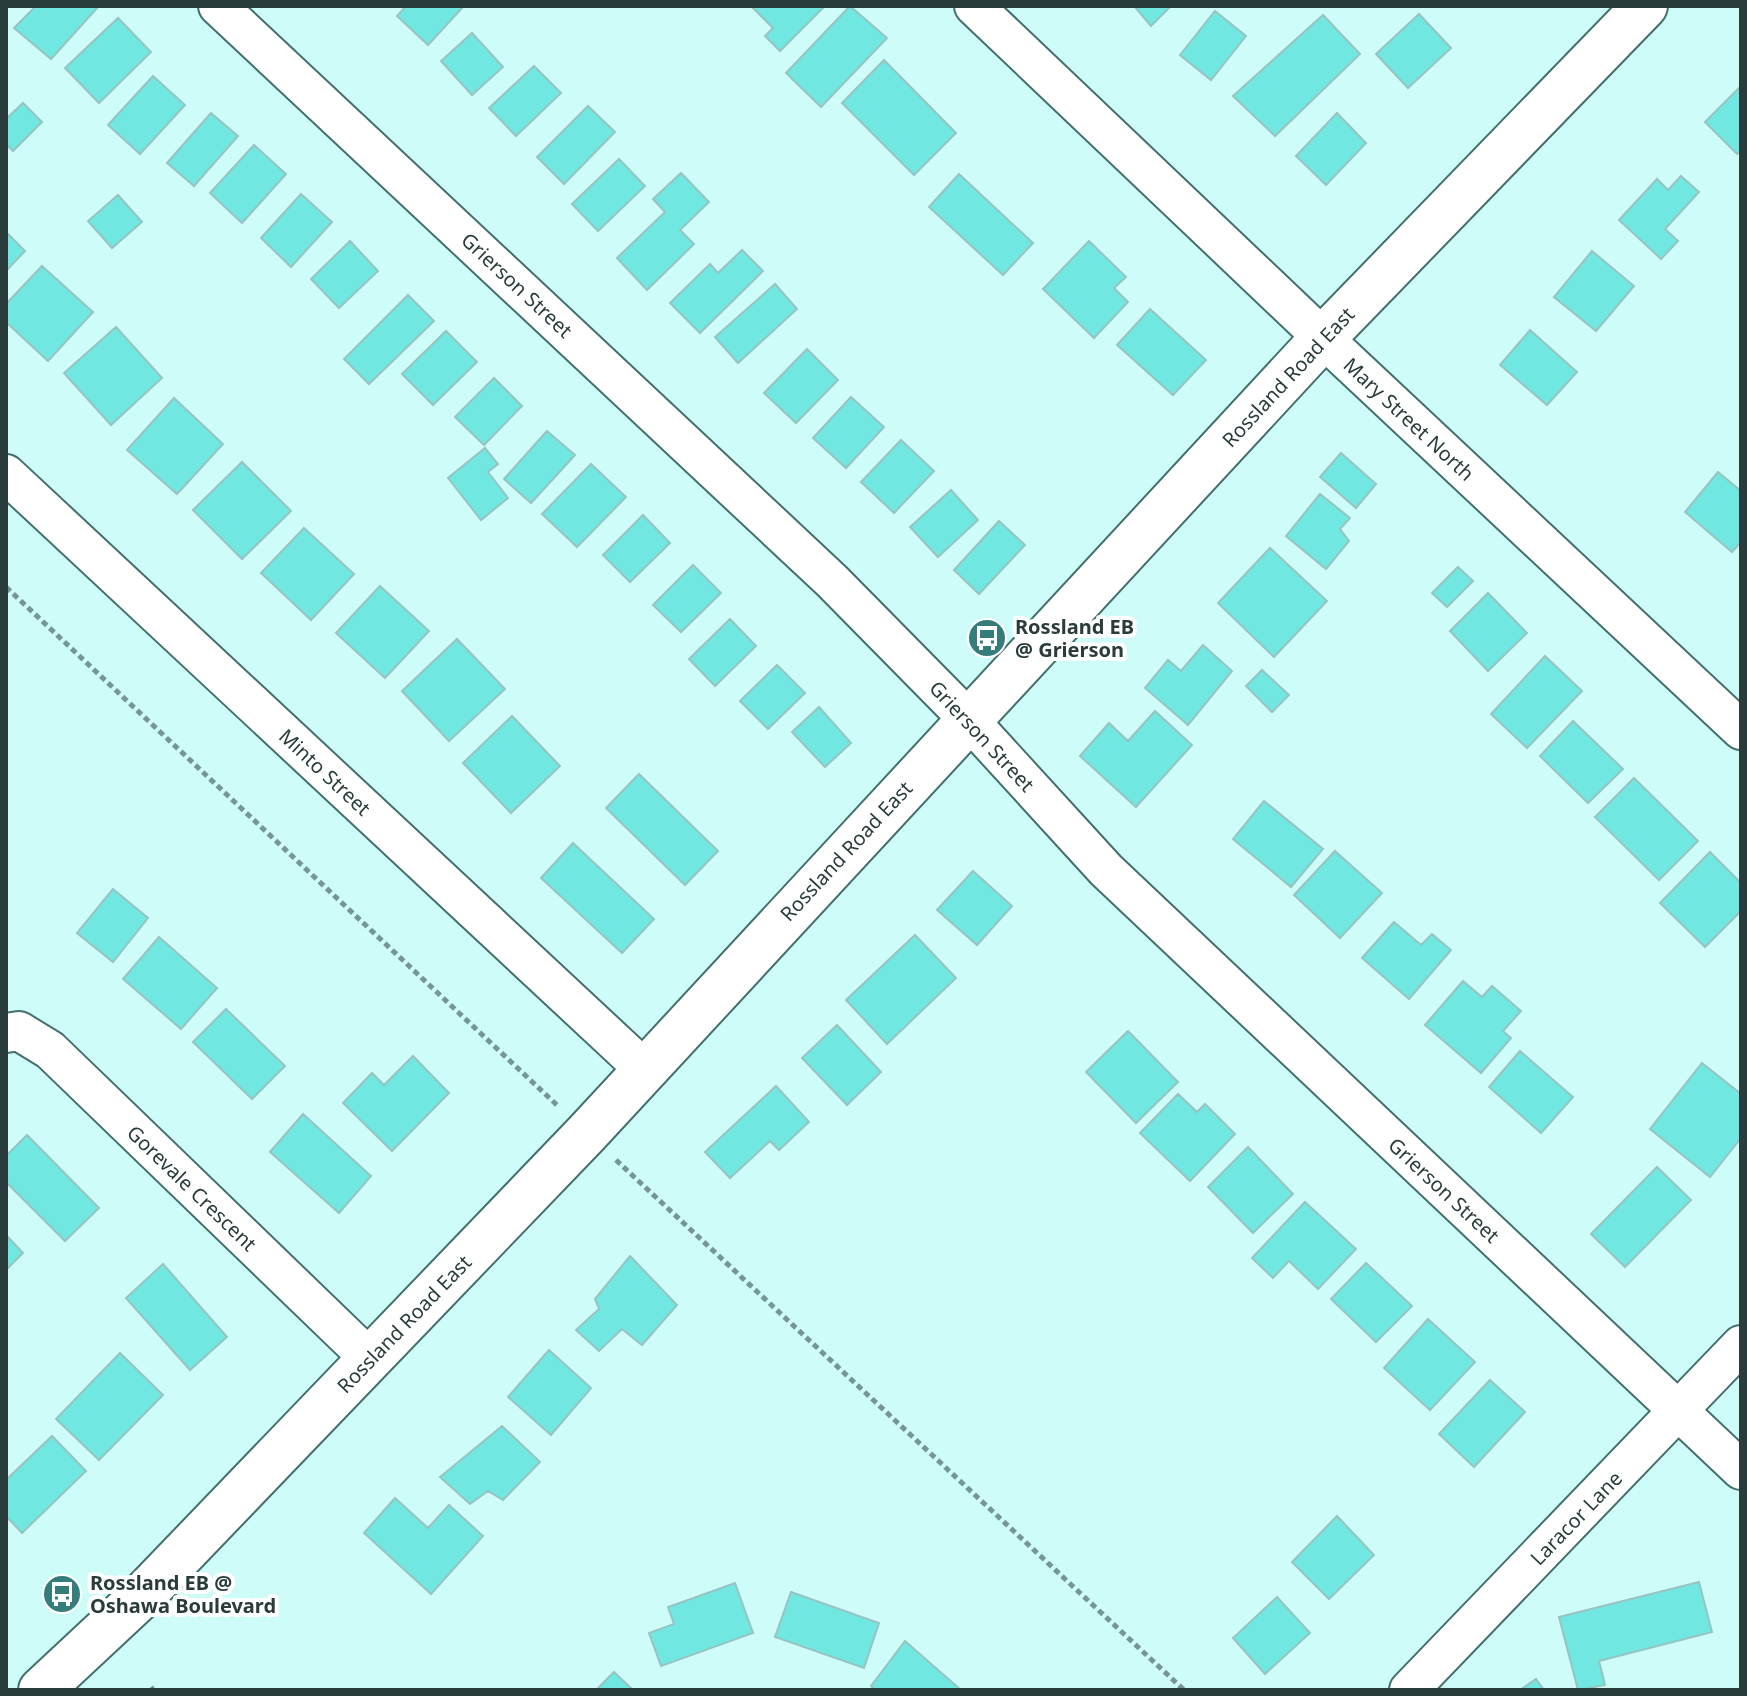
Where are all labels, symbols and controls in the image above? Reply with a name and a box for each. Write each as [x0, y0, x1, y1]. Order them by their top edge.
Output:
street label: Grierson Street [456, 226, 578, 344]
street label: Rossland Road East [1216, 301, 1360, 453]
street label: Mary Street North [1338, 351, 1480, 487]
place label: Rossland EB @ Grierson [1015, 613, 1134, 663]
bus stop icon: Rossland EB @ Grierson [966, 617, 1008, 659]
street label: Grierson Street [923, 675, 1041, 797]
street label: Minto Street [273, 723, 377, 821]
street label: Rossland Road East [774, 775, 918, 927]
street label: Gorevale Crescent [121, 1119, 263, 1257]
street label: Grierson Street [1383, 1131, 1505, 1249]
street label: Rossland Road East [331, 1249, 477, 1399]
street label: Laracor Lane [1524, 1465, 1628, 1571]
place label: Rossland EB @ Oshawa Boulevard [90, 1569, 276, 1619]
bus stop icon: Rossland EB @ Oshawa Boulevard [41, 1573, 83, 1615]

